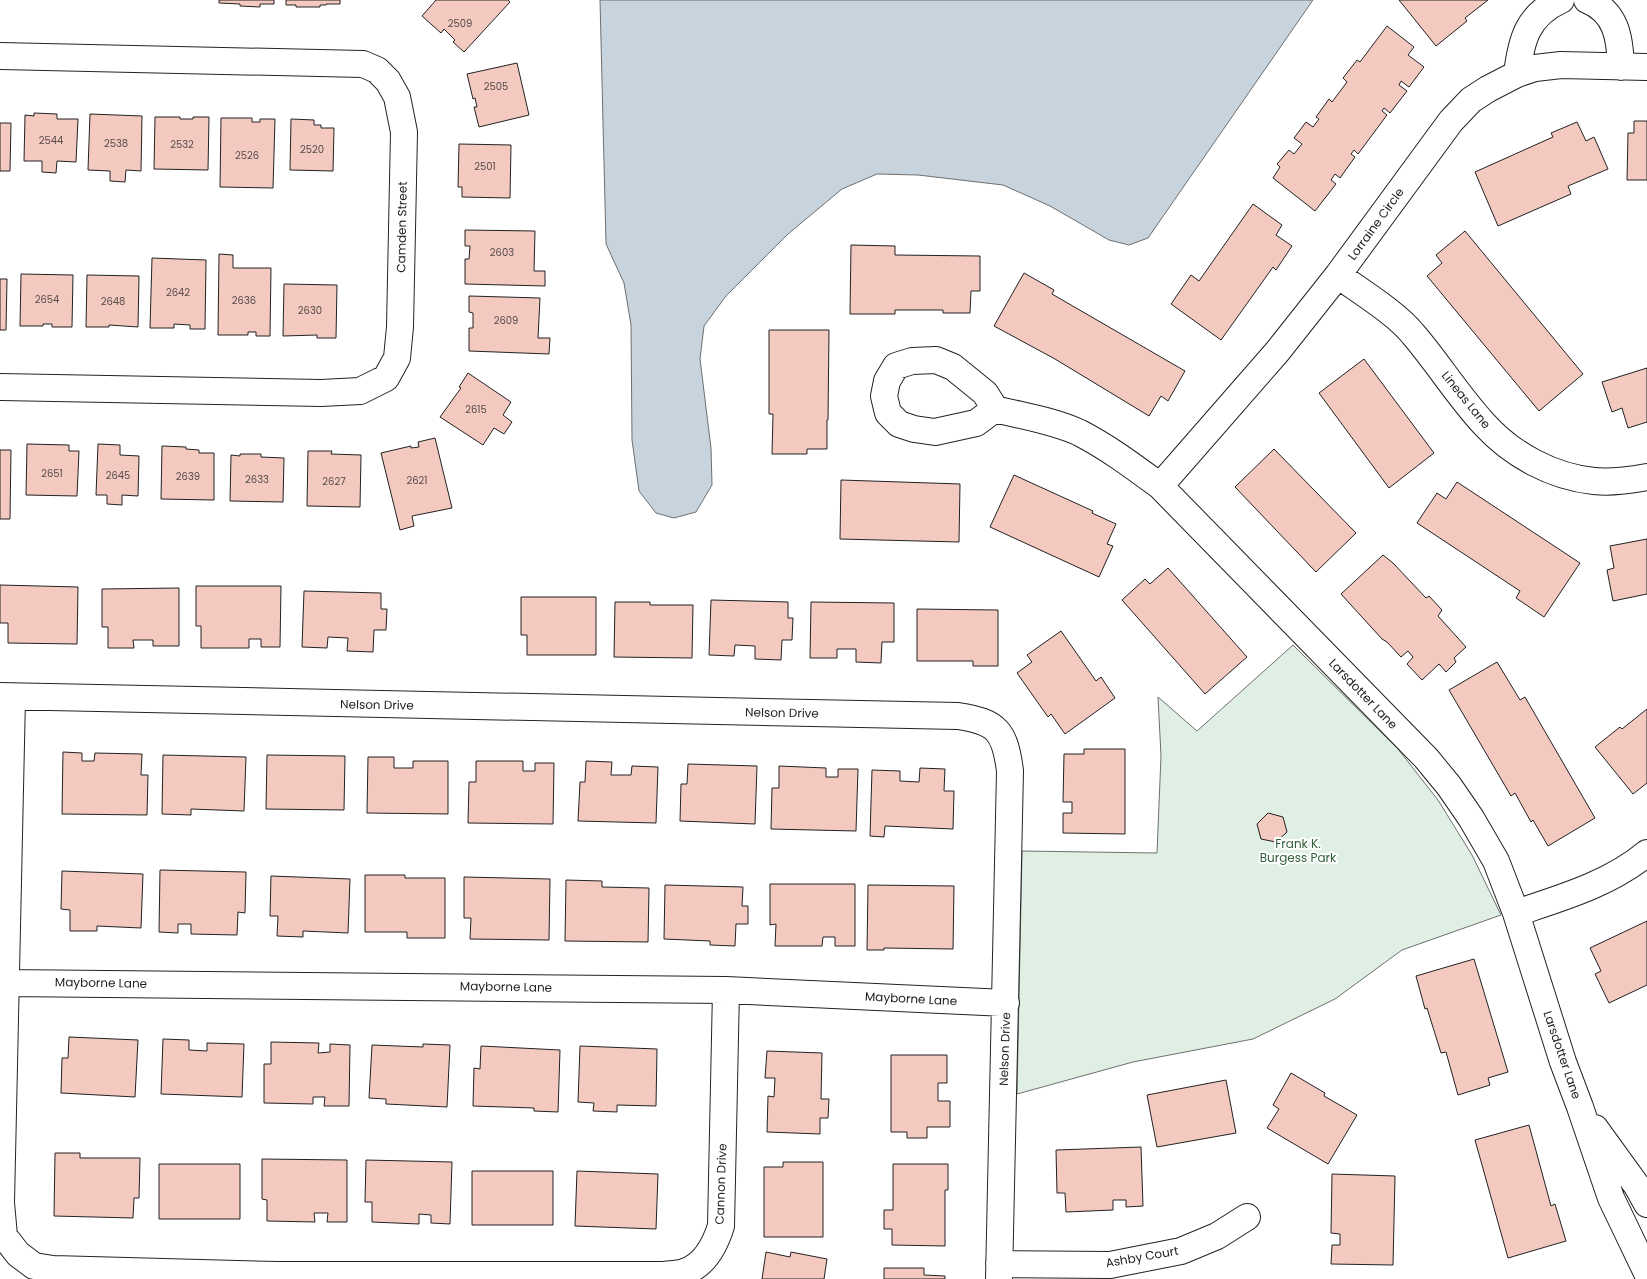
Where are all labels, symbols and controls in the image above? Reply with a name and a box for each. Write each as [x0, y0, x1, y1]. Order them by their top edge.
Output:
house number: 2509 [448, 16, 472, 31]
house number: 2505 [484, 79, 508, 94]
house number: 2544 [39, 133, 63, 148]
house number: 2538 [104, 136, 128, 151]
house number: 2532 [170, 137, 194, 152]
house number: 2520 [300, 142, 324, 157]
house number: 2526 [235, 148, 259, 163]
house number: 2501 [474, 159, 496, 174]
street label: Camden Street [392, 181, 411, 273]
street label: Lorraine Circle [1344, 184, 1408, 263]
house number: 2603 [490, 245, 514, 260]
house number: 2642 [166, 285, 190, 300]
house number: 2654 [35, 292, 59, 307]
house number: 2636 [232, 293, 256, 308]
house number: 2648 [101, 294, 125, 309]
house number: 2630 [298, 303, 322, 318]
house number: 2609 [494, 313, 518, 328]
street label: Lineas Lane [1438, 367, 1495, 432]
house number: 2615 [465, 402, 487, 417]
house number: 2651 [41, 466, 63, 481]
house number: 2645 [106, 468, 130, 483]
house number: 2639 [176, 469, 200, 484]
house number: 2633 [245, 472, 269, 487]
house number: 2621 [406, 473, 428, 488]
house number: 2627 [322, 474, 346, 489]
street label: Larsdotter Lane [1325, 655, 1401, 733]
street label: Nelson Drive [340, 695, 414, 714]
street label: Nelson Drive [745, 703, 819, 722]
park label: Frank K. Burgess Park [1260, 835, 1337, 866]
street label: Mayborne Lane [55, 973, 147, 992]
street label: Mayborne Lane [460, 977, 552, 996]
street label: Mayborne Lane [865, 988, 958, 1009]
street label: Larsdotter Lane [1539, 1009, 1586, 1101]
street label: Nelson Drive [995, 1012, 1014, 1086]
street label: Cannon Drive [711, 1143, 730, 1225]
street label: Ashby Court [1104, 1242, 1180, 1271]

